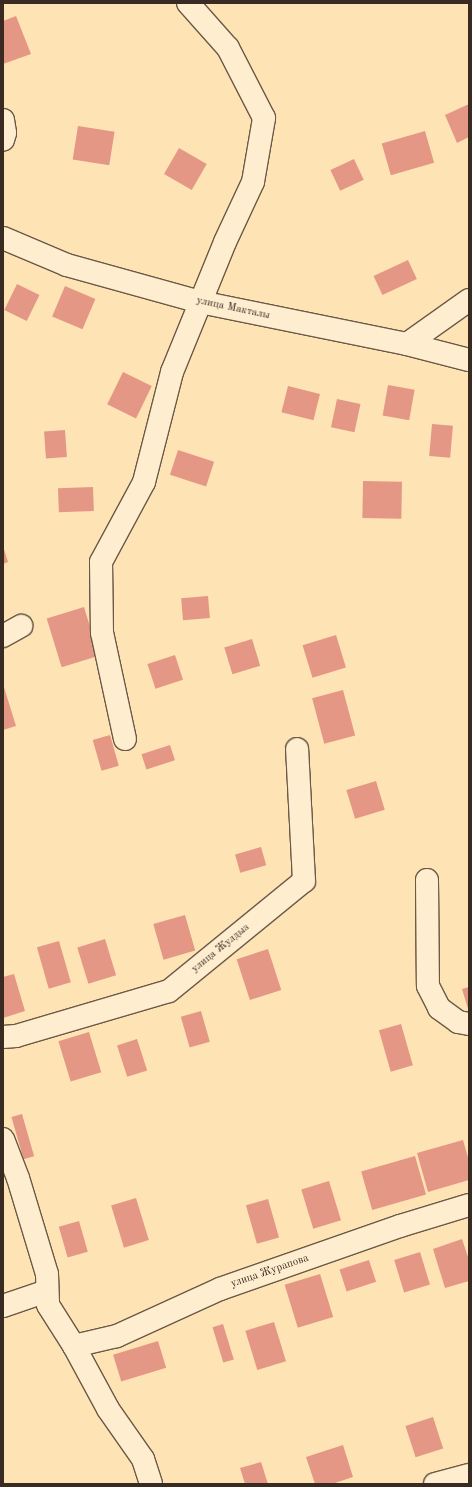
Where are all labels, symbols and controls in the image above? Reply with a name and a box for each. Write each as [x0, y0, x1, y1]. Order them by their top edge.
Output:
street label: улица Макталы [195, 295, 271, 323]
street label: улица Жулдыз [189, 922, 253, 976]
street label: улица Журапова [229, 1252, 311, 1292]

